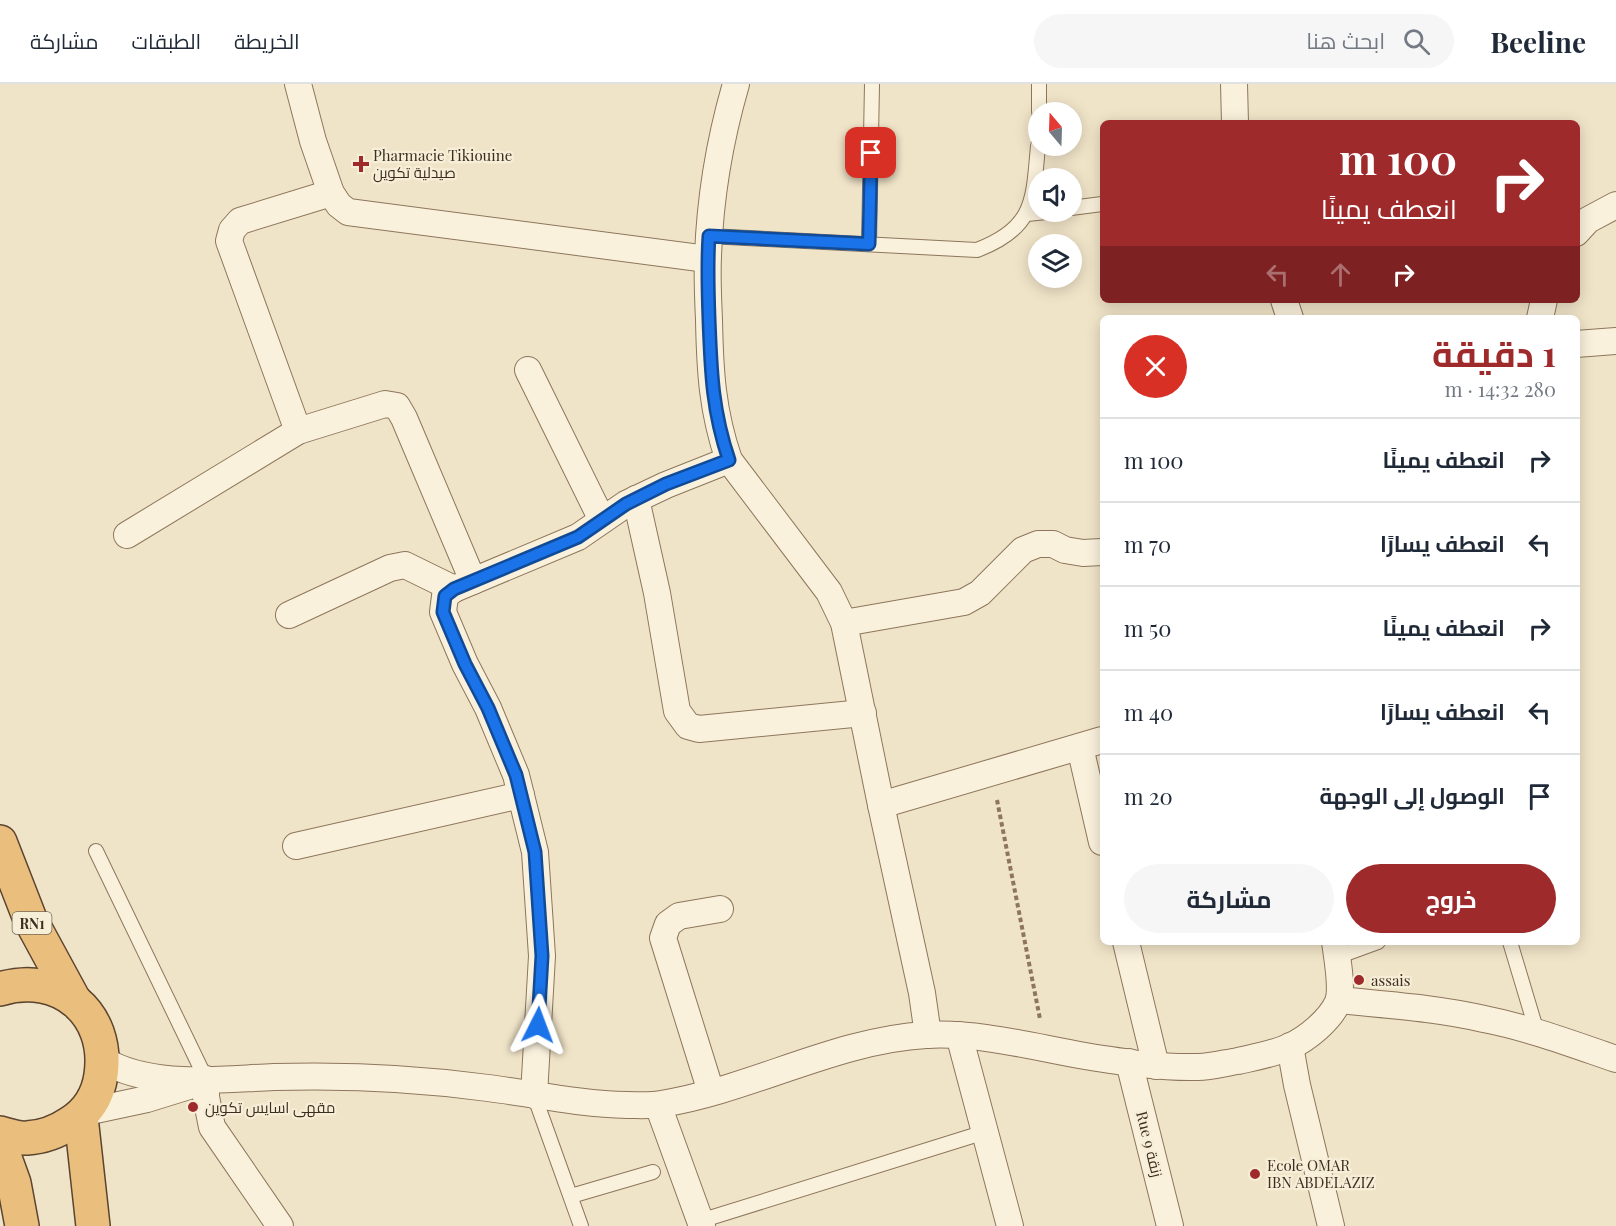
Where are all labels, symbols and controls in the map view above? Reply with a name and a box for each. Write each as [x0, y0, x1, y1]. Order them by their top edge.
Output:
search box [1034, 14, 1454, 68]
text: Beeline [1490, 23, 1586, 60]
text: ابحث هنا [1306, 25, 1385, 55]
icon: search [1400, 25, 1433, 58]
text: مشاركة [30, 26, 99, 54]
text: الطبقات [132, 26, 201, 54]
text: الخريطة [234, 26, 300, 54]
north arrow [1028, 102, 1082, 156]
map controls [1028, 102, 1082, 288]
pin [845, 127, 896, 178]
text: 100 m [1339, 130, 1457, 186]
icon: arrive [854, 136, 887, 169]
icon: right [1478, 144, 1556, 222]
place label: Pharmacie Tikiouine صيدلية تكوين [373, 145, 512, 183]
marker: Pharmacie Tikiouine صيدلية تكوين [354, 157, 368, 171]
button: sound [1028, 168, 1082, 222]
text: انعطف يمينًا [1321, 190, 1457, 226]
button: layers [1028, 234, 1082, 288]
icon: left [1261, 258, 1294, 291]
icon: ahead [1324, 258, 1357, 291]
icon: right [1387, 258, 1420, 291]
text: 1 دقيقة [1432, 328, 1556, 376]
button: close [1124, 335, 1187, 398]
text: 280 m · 14:32 [1445, 375, 1556, 402]
text: انعطف يمينًا [1383, 444, 1505, 474]
icon: right [1523, 444, 1556, 477]
text: 100 m [1124, 445, 1184, 475]
text: انعطف يسارًا [1380, 528, 1505, 558]
icon: left [1523, 528, 1556, 561]
text: 70 m [1124, 529, 1171, 559]
text: انعطف يمينًا [1383, 612, 1505, 642]
icon: right [1523, 612, 1556, 645]
text: 50 m [1124, 613, 1171, 643]
text: انعطف يسارًا [1380, 696, 1505, 726]
icon: left [1523, 696, 1556, 729]
text: 40 m [1124, 697, 1173, 727]
text: الوصول إلى الوجهة [1319, 780, 1505, 810]
icon: arrive [1523, 780, 1556, 813]
text: 20 m [1124, 781, 1173, 811]
button: مشاركة [1124, 864, 1334, 933]
button: خروج [1346, 864, 1556, 933]
road number: RN1 [12, 912, 51, 934]
place label: assais [1371, 970, 1410, 990]
marker: assais [1352, 973, 1366, 987]
position arrow [506, 993, 570, 1057]
place label: مقهى اسايس تكوين [205, 1097, 335, 1118]
marker: مقهى اسايس تكوين [186, 1100, 200, 1114]
street label: Rue 9 زنقة [1132, 1109, 1168, 1179]
place label: Ecole OMAR IBN ABDELAZIZ [1267, 1155, 1375, 1192]
marker: Ecole OMAR IBN ABDELAZIZ [1248, 1167, 1262, 1181]

